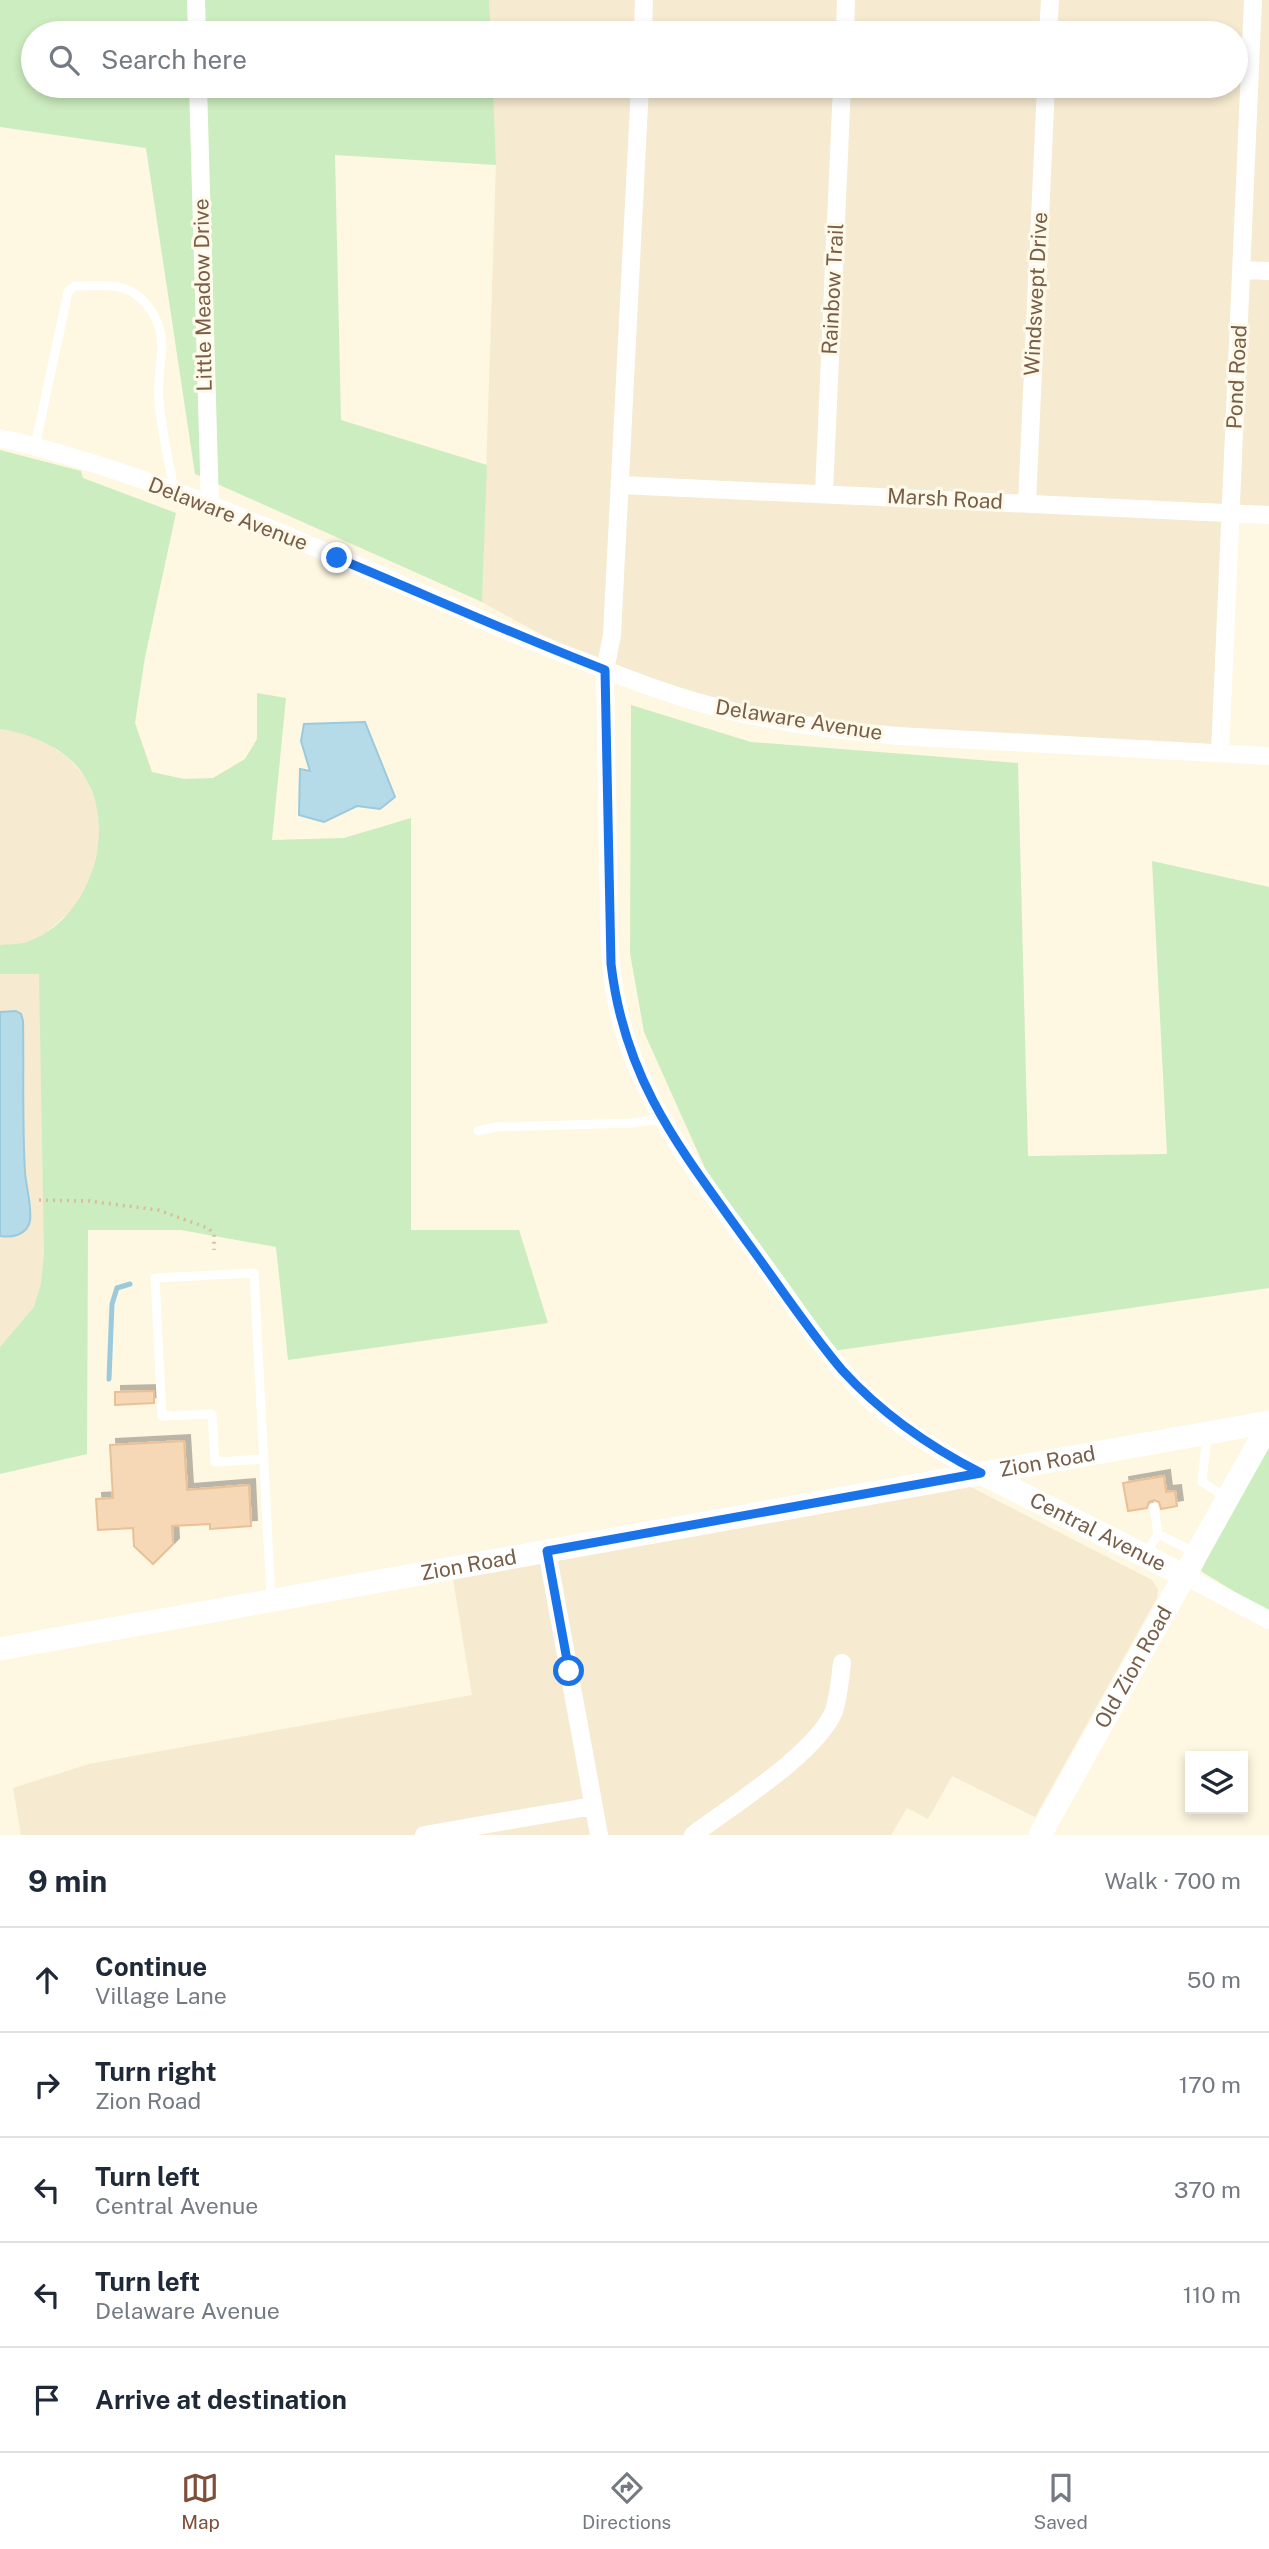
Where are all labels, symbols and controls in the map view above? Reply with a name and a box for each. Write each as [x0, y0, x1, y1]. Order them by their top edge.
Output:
search box [21, 21, 1248, 98]
icon: search [45, 41, 83, 79]
text: Search here [101, 44, 247, 75]
street label: Little Meadow Drive [188, 198, 217, 392]
street label: Windswept Drive [1019, 211, 1052, 377]
street label: Rainbow Trail [817, 223, 848, 355]
street label: Pond Road [1221, 324, 1252, 430]
street label: Delaware Avenue [145, 472, 311, 555]
street label: Marsh Road [887, 483, 1004, 514]
route end [321, 542, 352, 573]
street label: Delaware Avenue [714, 694, 884, 745]
street label: Zion Road [997, 1440, 1097, 1482]
street label: Central Avenue [1026, 1487, 1170, 1576]
street label: Zion Road [418, 1544, 518, 1586]
street label: Old Zion Road [1089, 1602, 1177, 1732]
route start [553, 1655, 584, 1686]
map controls [1185, 1751, 1248, 1814]
button: layers [1185, 1751, 1248, 1814]
text: 9 min [28, 1863, 107, 1899]
text: Walk · 700 m [1104, 1867, 1241, 1894]
text: Continue [95, 1951, 207, 1982]
icon: ahead [28, 1961, 66, 1999]
text: 50 m [1187, 1966, 1241, 1993]
text: Village Lane [95, 1982, 227, 2009]
text: Turn right [95, 2056, 217, 2087]
icon: right [28, 2066, 66, 2104]
text: 170 m [1179, 2071, 1241, 2098]
text: Zion Road [95, 2087, 201, 2114]
text: Turn left [95, 2161, 200, 2192]
icon: left [28, 2171, 66, 2209]
text: 370 m [1174, 2176, 1241, 2203]
text: Central Avenue [95, 2192, 258, 2219]
text: Turn left [95, 2266, 200, 2297]
icon: left [28, 2276, 66, 2314]
text: 110 m [1183, 2281, 1241, 2308]
text: Delaware Avenue [95, 2297, 280, 2324]
icon: arrive [28, 2381, 66, 2419]
text: Arrive at destination [95, 2384, 347, 2415]
tab: Map [181, 2469, 220, 2533]
tab: Directions [582, 2469, 671, 2533]
tab: Saved [1034, 2469, 1088, 2533]

